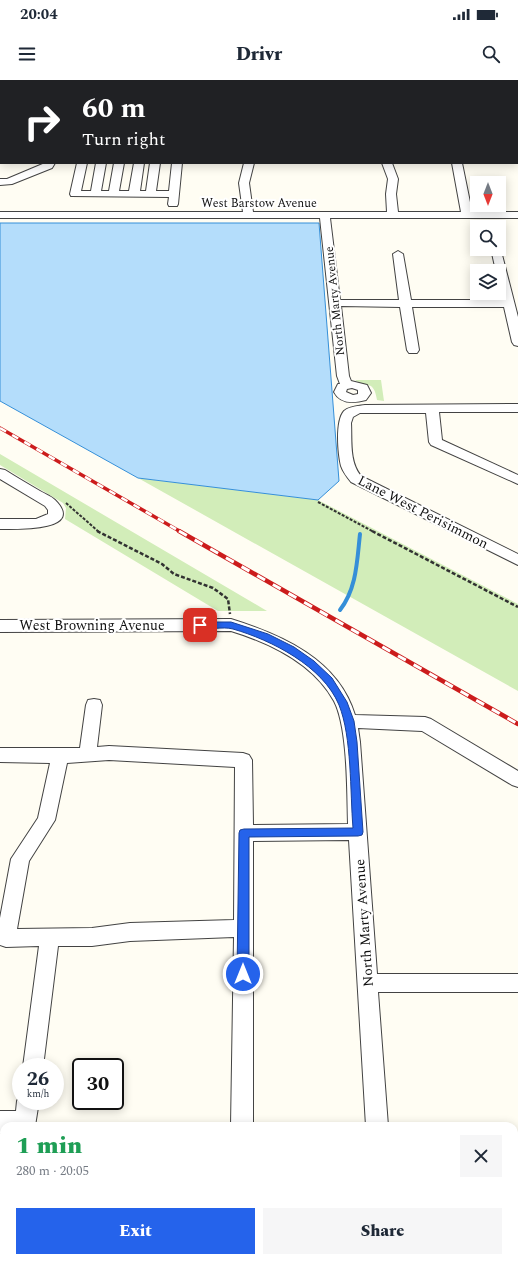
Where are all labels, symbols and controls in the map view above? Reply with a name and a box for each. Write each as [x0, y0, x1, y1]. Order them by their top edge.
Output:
text: 20:04 [20, 3, 58, 26]
text: Drivr [236, 41, 282, 68]
icon: menu [16, 43, 38, 65]
icon: search [480, 43, 502, 65]
text: 60 m [82, 87, 146, 130]
icon: right [16, 96, 68, 148]
text: Turn right [82, 126, 165, 153]
north arrow [470, 176, 506, 212]
map controls [470, 176, 506, 300]
street label: West Barstow Avenue [201, 194, 317, 213]
button: search [470, 220, 506, 256]
street label: North Marty Avenue [320, 245, 350, 357]
button: layers [470, 264, 506, 300]
street label: Lane West Perisimmon [354, 470, 492, 554]
pin [183, 608, 217, 642]
icon: arrive [189, 614, 211, 636]
street label: West Browning Avenue [19, 615, 165, 636]
street label: North Marty Avenue [349, 858, 379, 988]
position arrow [222, 953, 264, 995]
speed limit sign: 30 [72, 1058, 124, 1110]
text: 26 [27, 1064, 49, 1094]
text: km/h [27, 1086, 49, 1102]
text: 1 min [16, 1128, 82, 1164]
button: close [460, 1135, 502, 1177]
text: 280 m · 20:05 [16, 1161, 89, 1181]
button: Exit [16, 1208, 255, 1254]
button: Share [263, 1208, 502, 1254]

